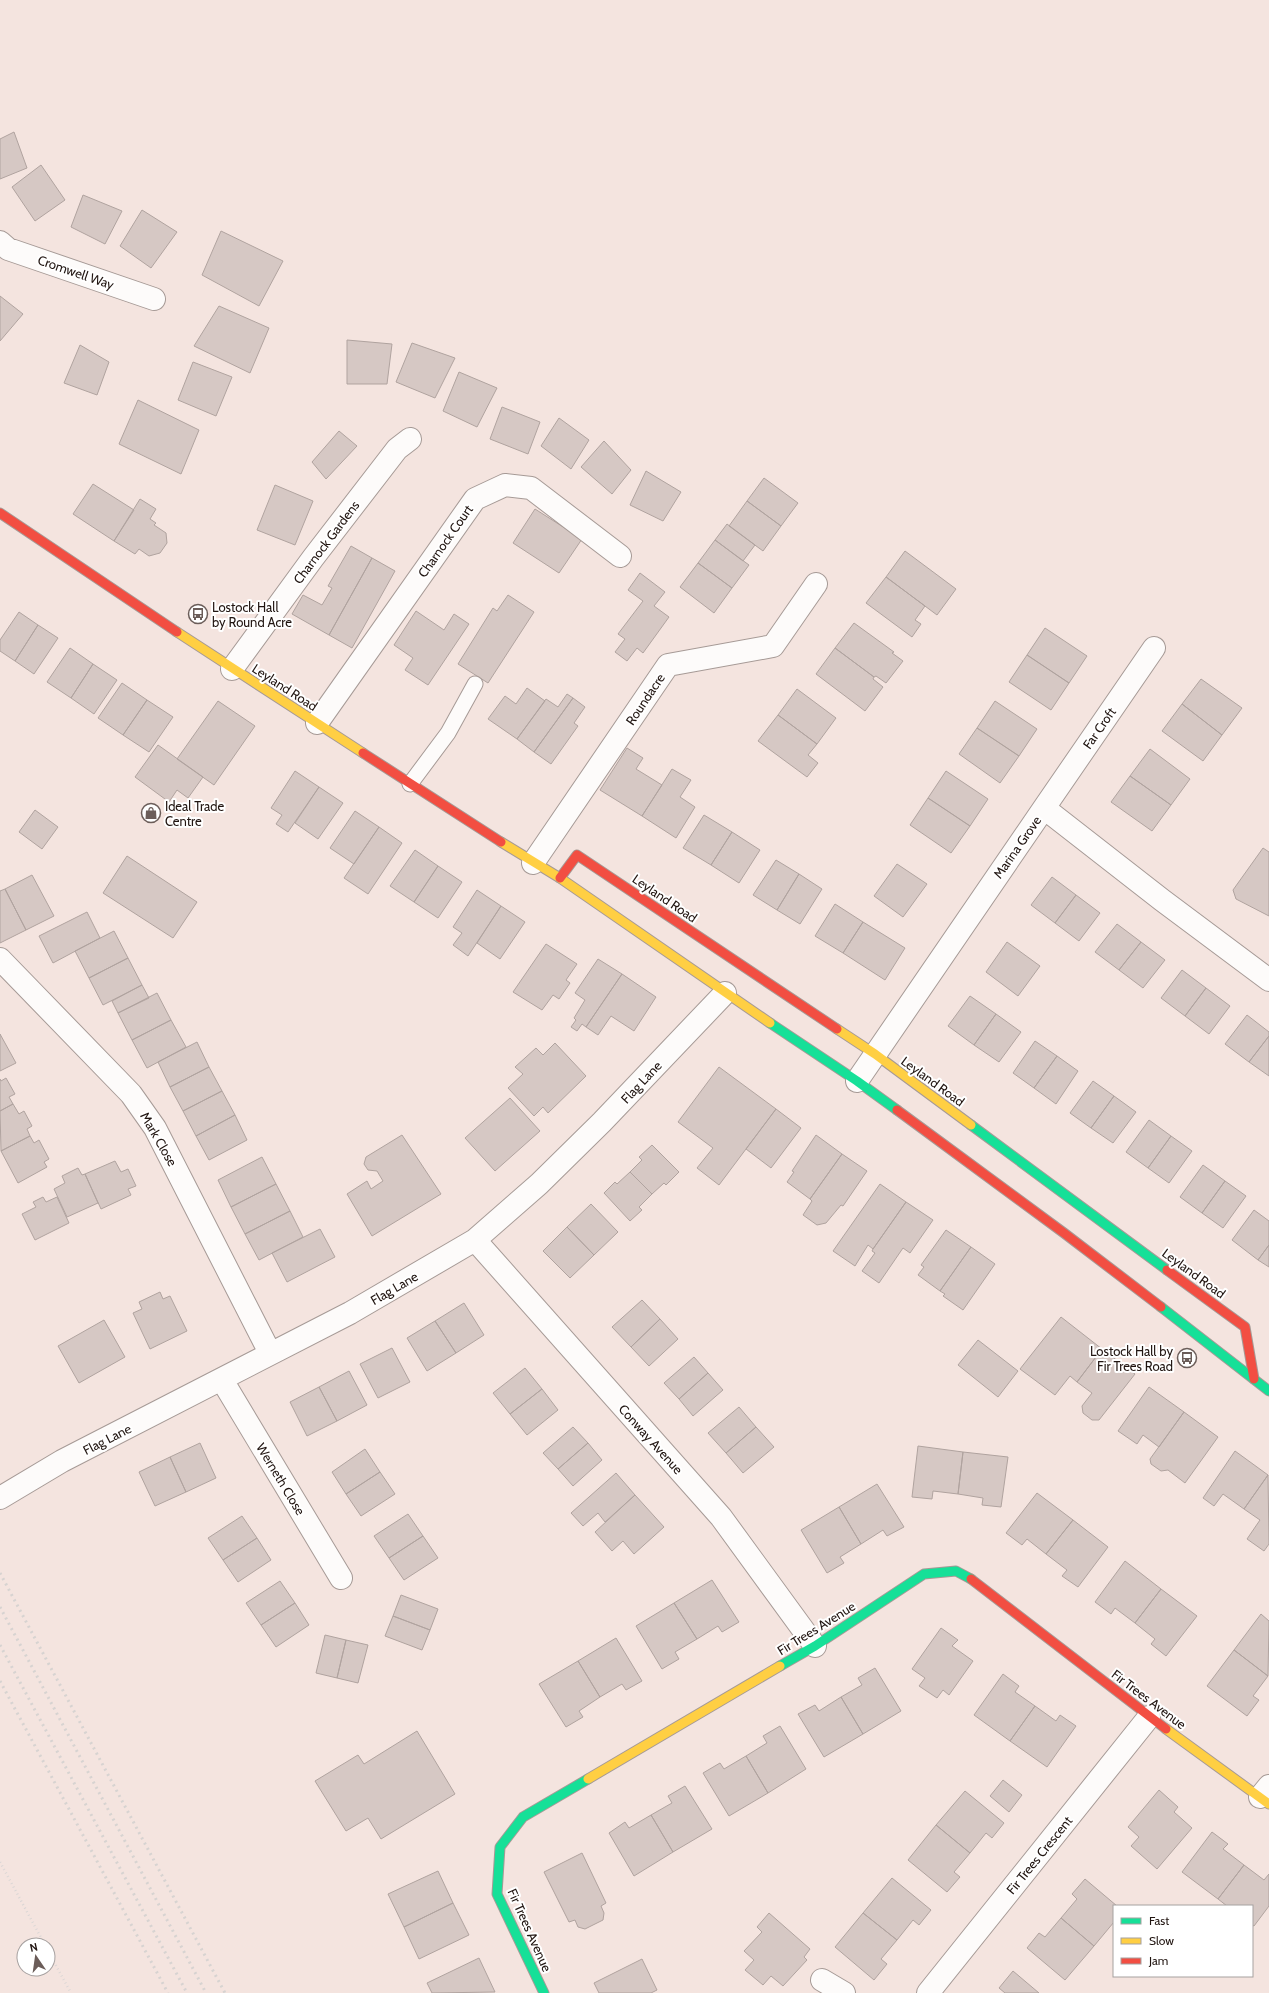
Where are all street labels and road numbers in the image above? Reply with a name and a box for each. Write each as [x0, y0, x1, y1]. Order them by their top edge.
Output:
street label: Cromwell Way [36, 251, 117, 293]
street label: Charnock Gardens [290, 497, 363, 587]
street label: Charnock Court [414, 501, 476, 580]
street label: Leyland Road [249, 660, 321, 714]
street label: Roundacre [622, 670, 668, 728]
street label: Far Croft [1079, 704, 1119, 752]
street label: Marina Grove [990, 812, 1045, 881]
street label: Leyland Road [630, 871, 700, 925]
street label: Leyland Road [898, 1053, 968, 1109]
street label: Flag Lane [617, 1057, 665, 1107]
street label: Mark Close [137, 1109, 181, 1169]
street label: Leyland Road [1159, 1245, 1229, 1301]
street label: Flag Lane [367, 1268, 421, 1308]
street label: Conway Avenue [616, 1401, 687, 1477]
street label: Flag Lane [80, 1420, 134, 1458]
street label: Werneth Close [253, 1440, 309, 1518]
street label: Fir Trees Avenue [774, 1597, 858, 1658]
street label: Fir Trees Avenue [1109, 1666, 1190, 1732]
street label: Fir Trees Crescent [1003, 1812, 1076, 1897]
street label: Fir Trees Avenue [505, 1886, 556, 1974]

